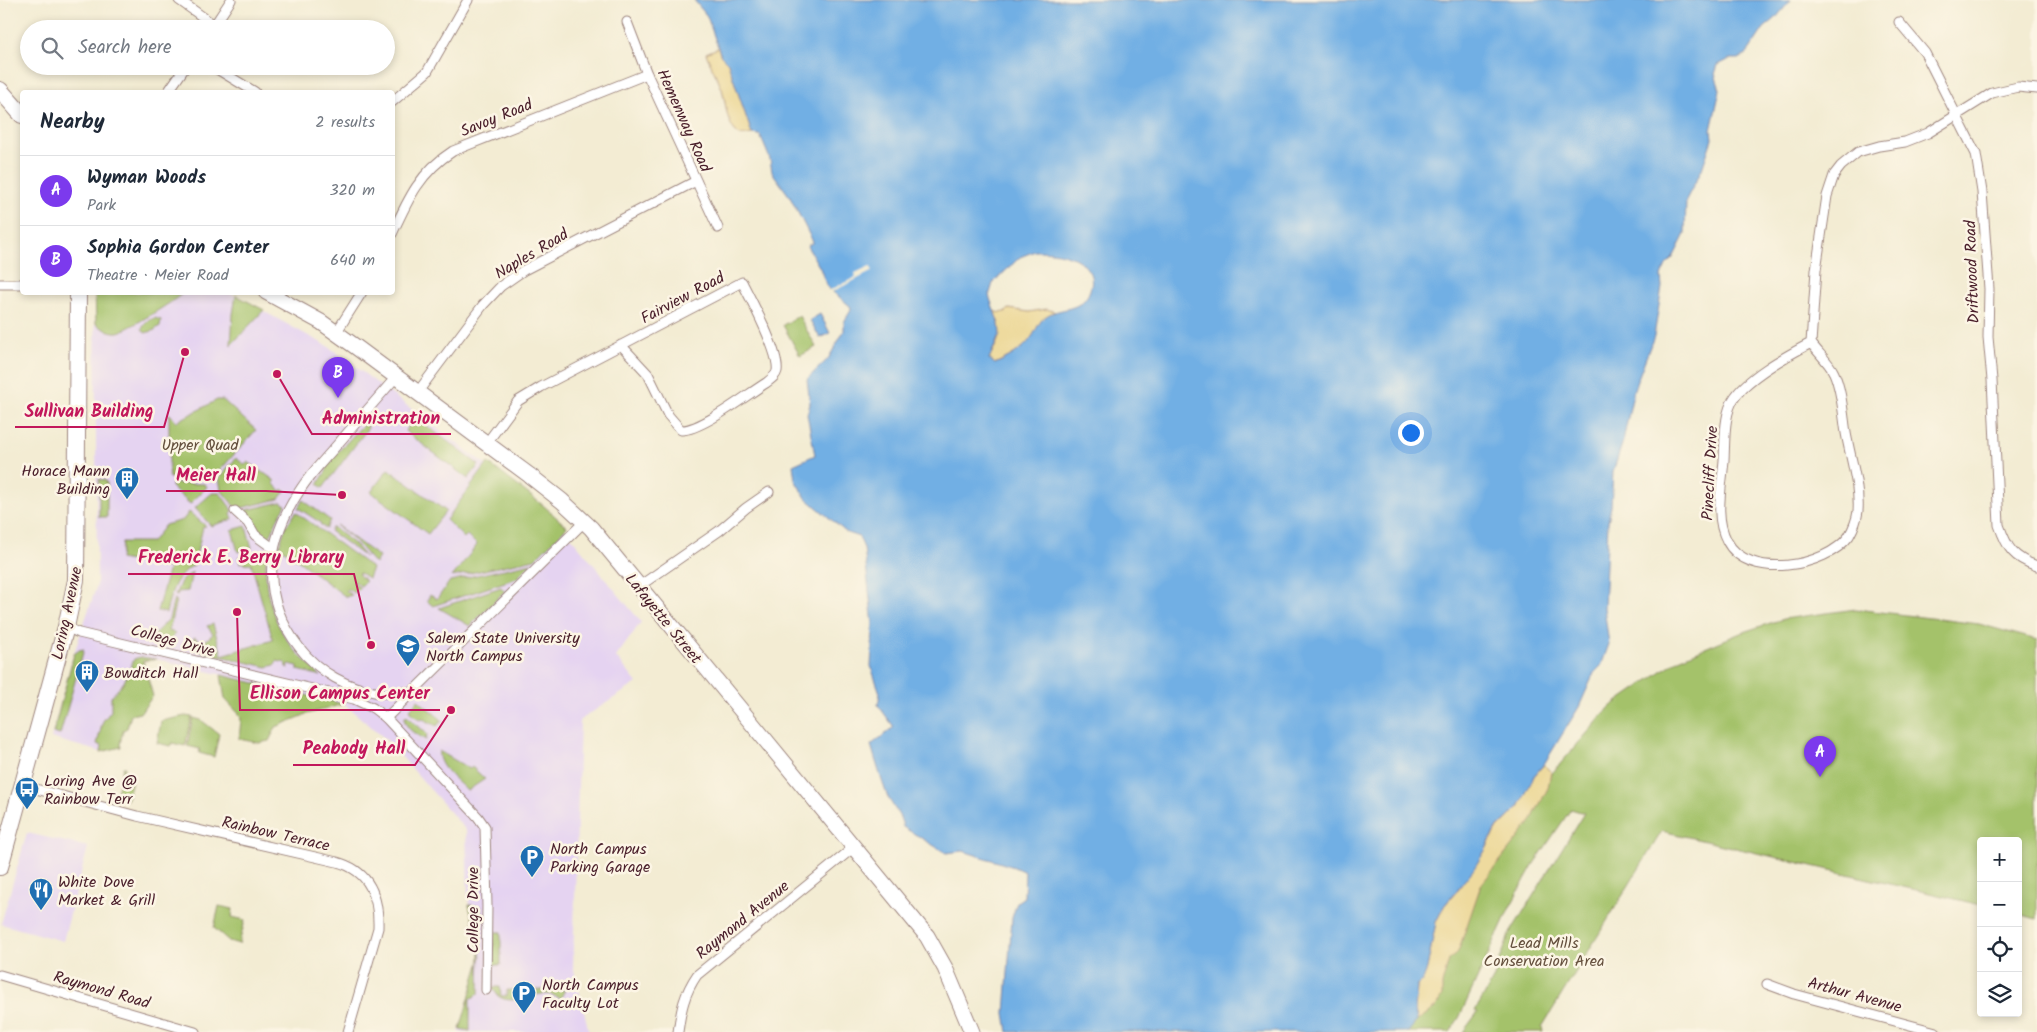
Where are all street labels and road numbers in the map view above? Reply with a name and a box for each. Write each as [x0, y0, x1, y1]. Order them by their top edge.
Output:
street label: Hemenway Road [650, 65, 718, 177]
street label: Savoy Road [457, 92, 537, 144]
street label: Driftwood Road [1958, 219, 1987, 324]
street label: Naples Road [490, 222, 574, 286]
street label: Fairview Road [636, 265, 730, 331]
street label: Pinecliff Drive [1696, 425, 1725, 521]
street label: Loring Avenue [45, 564, 90, 662]
street label: Lafayette Street [618, 568, 708, 671]
street label: College Drive [128, 618, 218, 665]
street label: Rainbow Terrace [219, 810, 332, 859]
street label: College Drive [461, 867, 486, 953]
street label: Raymond Avenue [691, 874, 795, 966]
street label: Raymond Road [50, 965, 154, 1016]
street label: Arthur Avenue [1805, 971, 1904, 1020]

